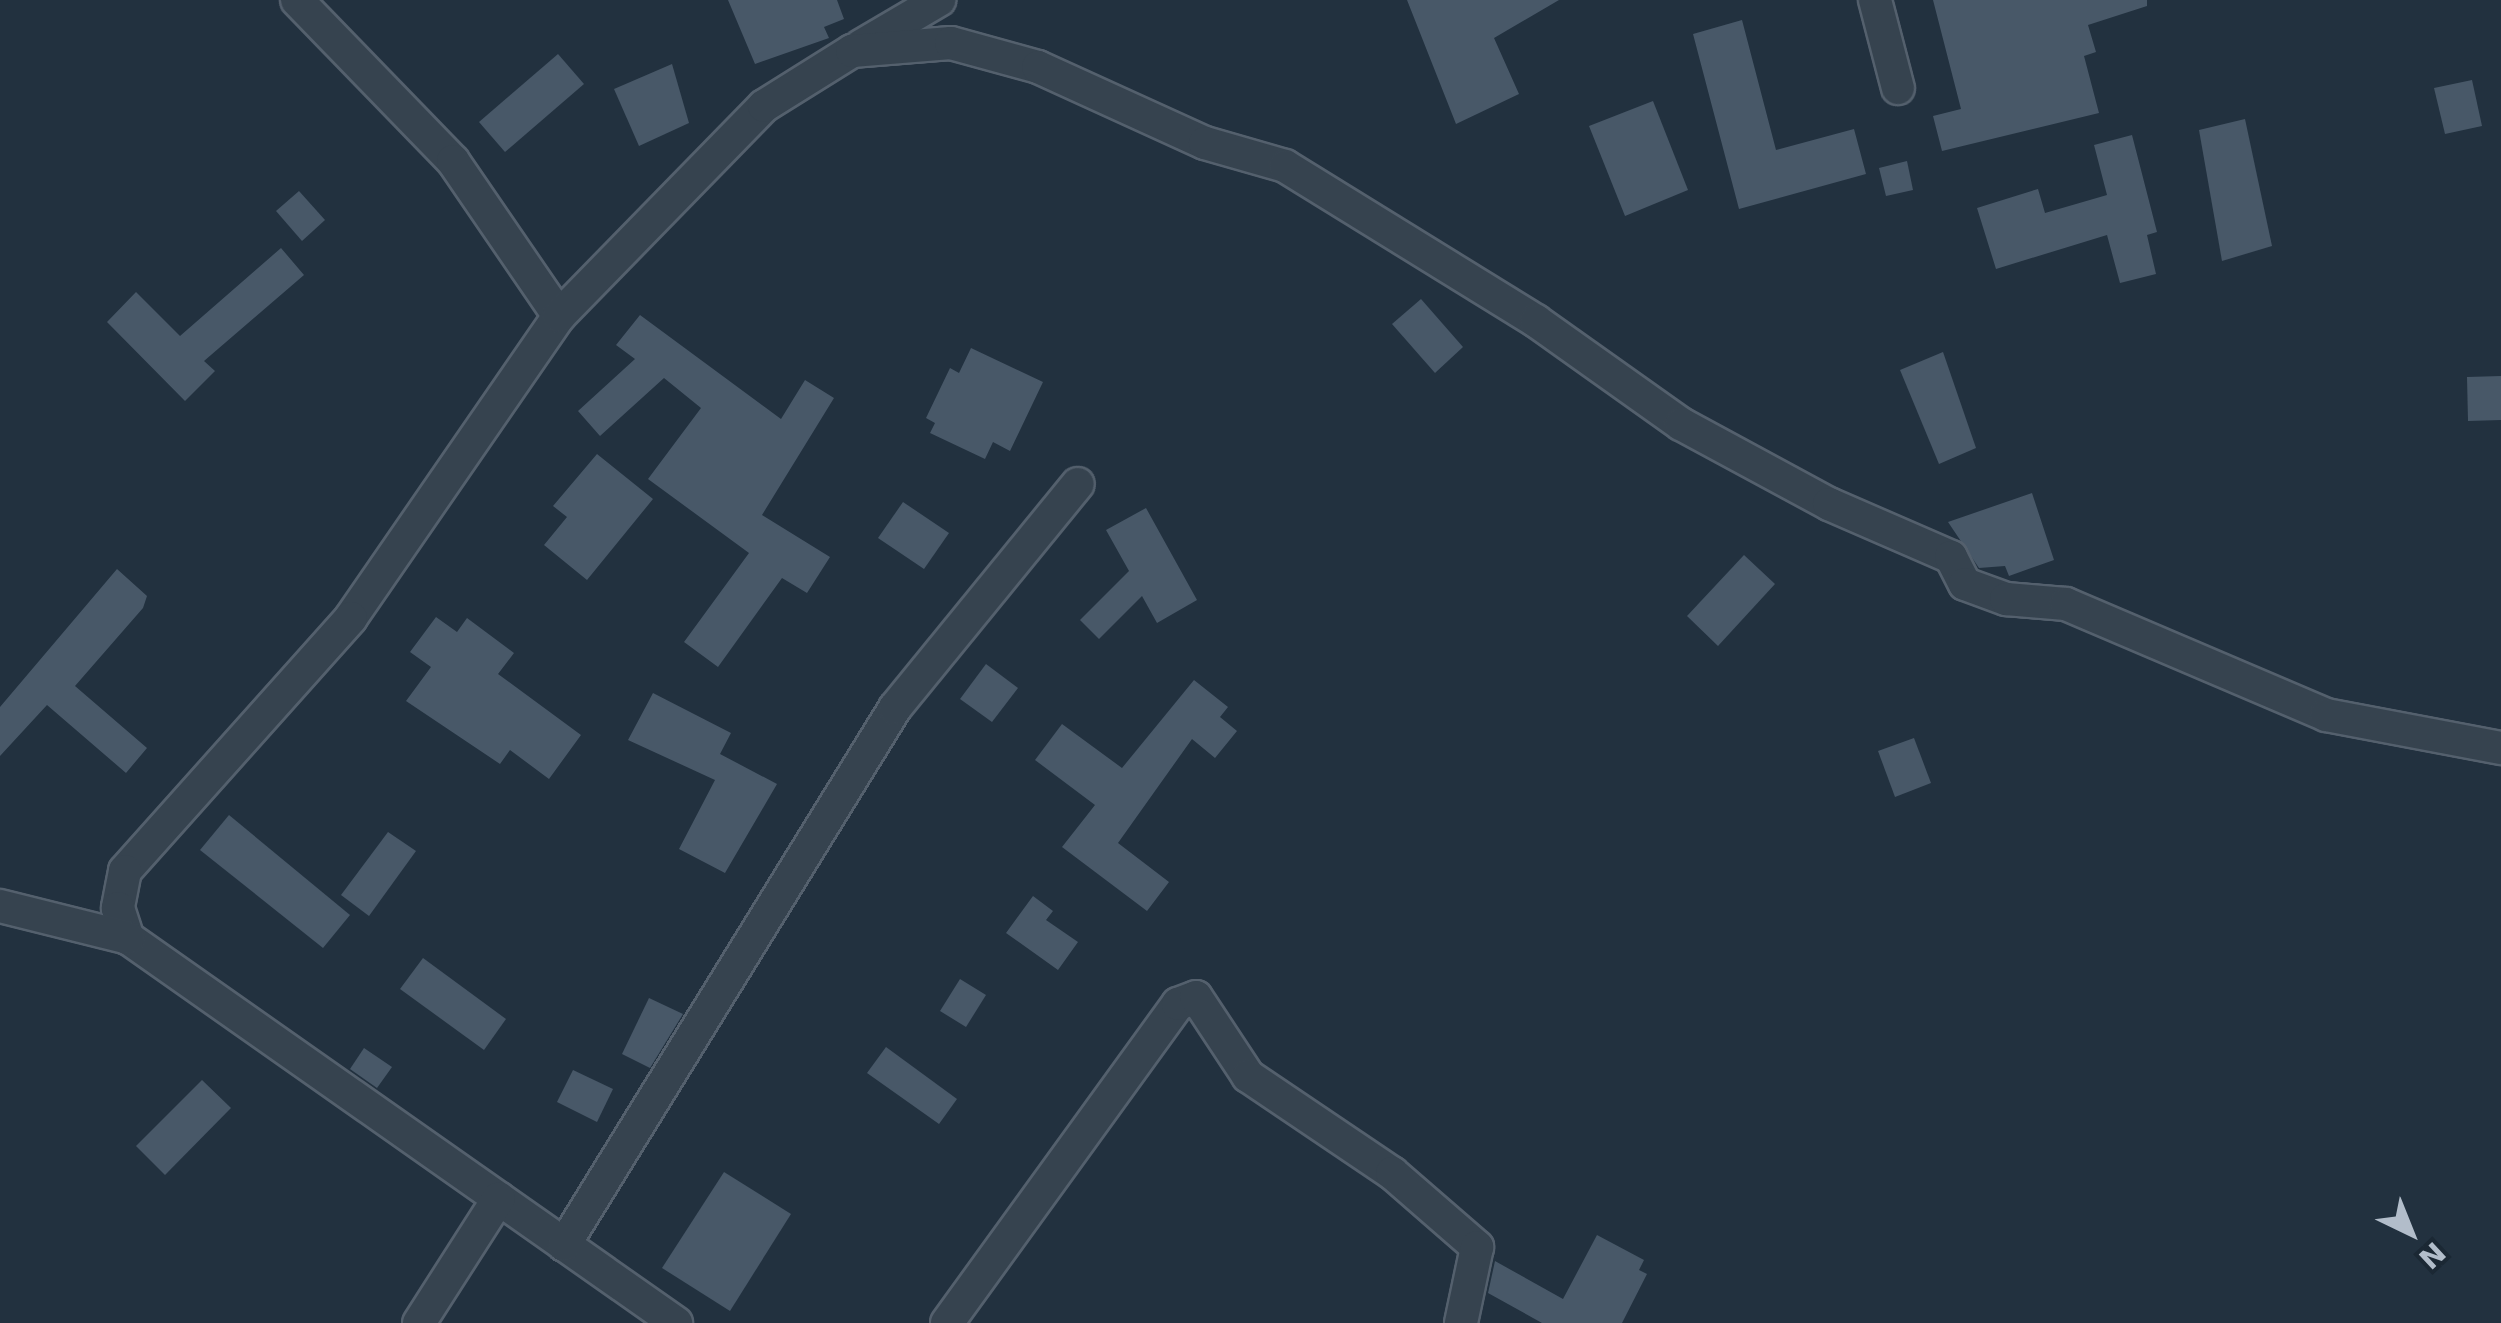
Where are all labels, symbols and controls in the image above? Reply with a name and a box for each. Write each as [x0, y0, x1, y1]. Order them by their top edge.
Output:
north arrow [2361, 1183, 2461, 1283]
text: N [2412, 1235, 2452, 1275]

